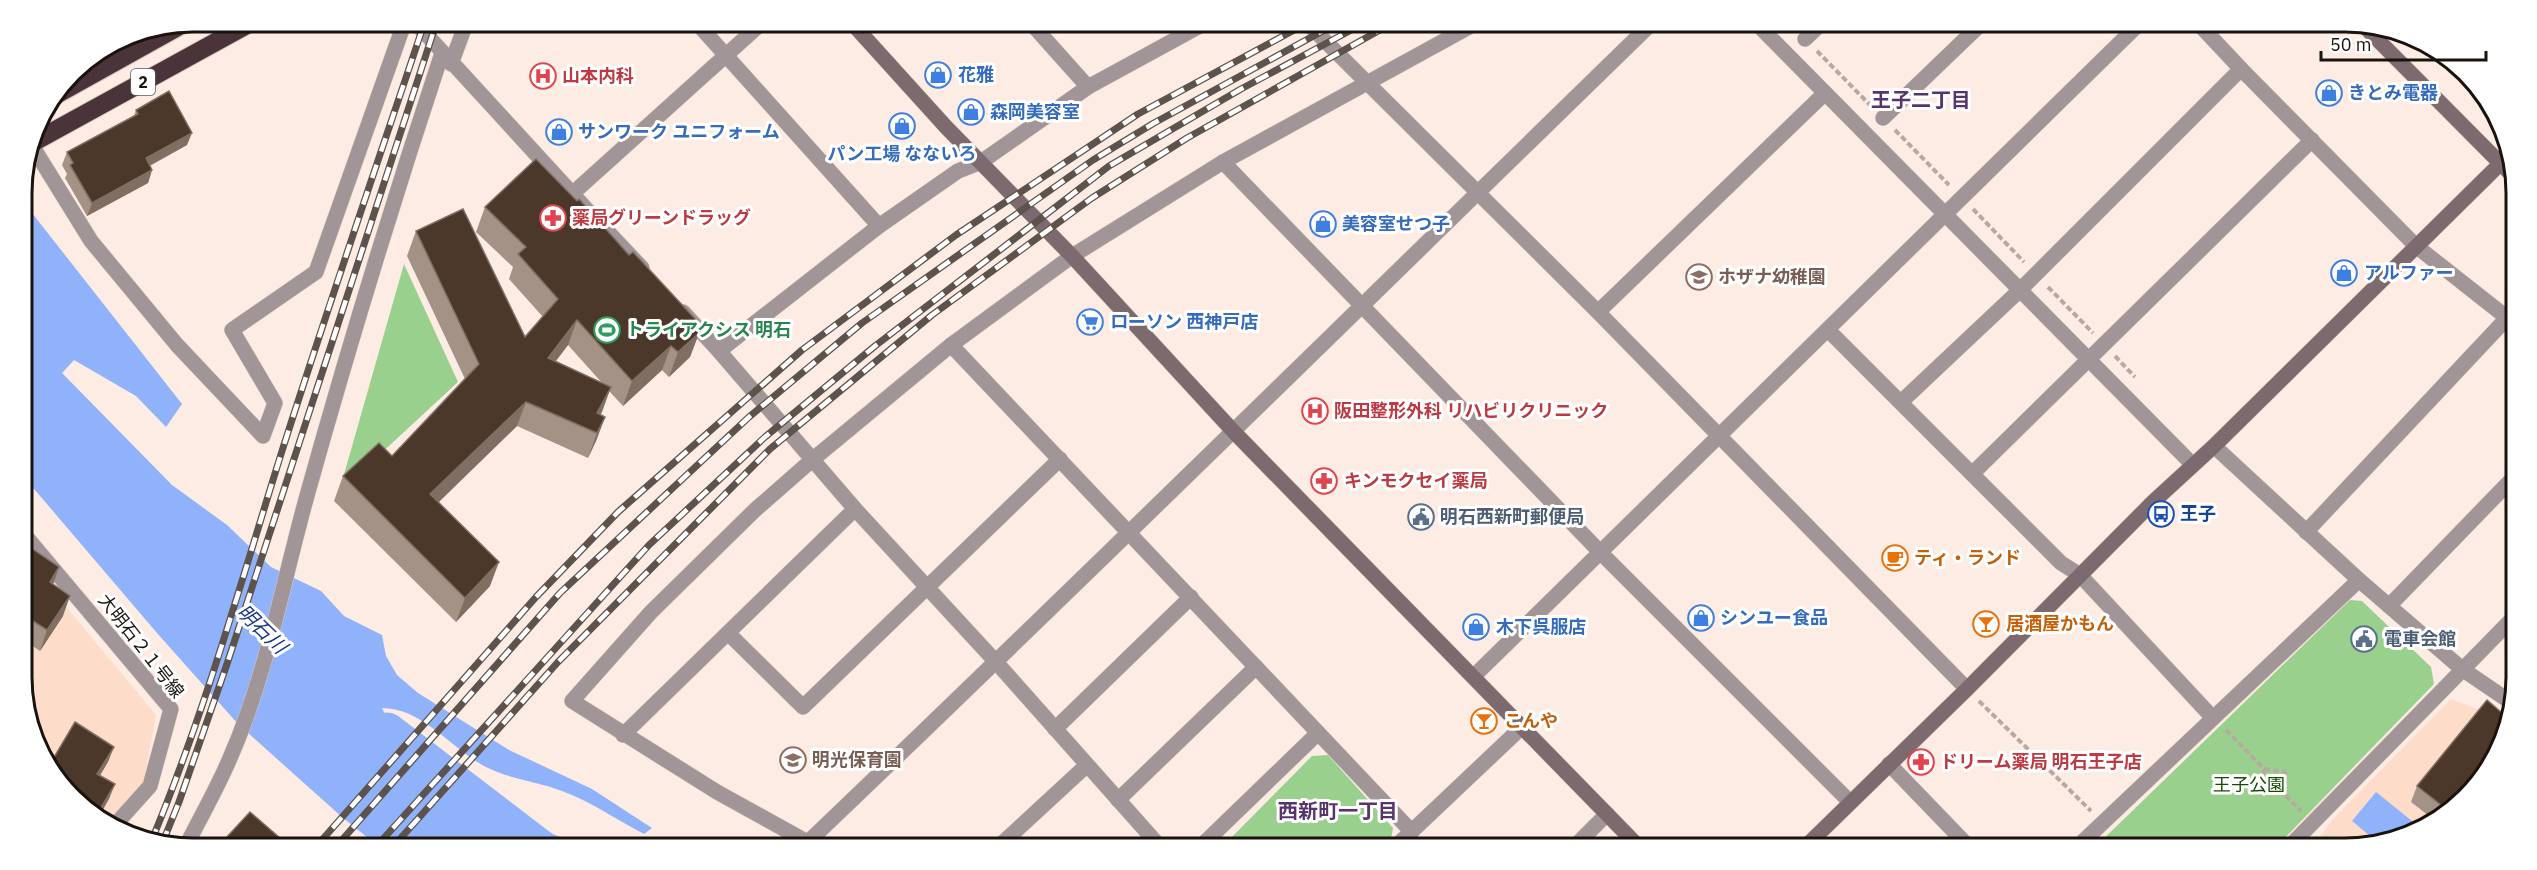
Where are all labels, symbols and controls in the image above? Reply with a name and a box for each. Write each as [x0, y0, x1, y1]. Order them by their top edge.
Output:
scale bar [2321, 24, 2486, 62]
text: 50 m [2330, 33, 2372, 56]
shop icon: 花雅 [923, 60, 953, 90]
hospital icon: 山本内科 [528, 61, 558, 91]
place label: 花雅 [958, 63, 994, 86]
place label: 山本内科 [562, 64, 634, 87]
road number: 2 [131, 69, 155, 95]
shop icon: きとみ電器 [2314, 78, 2344, 108]
place label: きとみ電器 [2348, 81, 2438, 104]
district label: 王子二丁目 [1871, 86, 1971, 113]
shop icon: 森岡美容室 [956, 97, 986, 127]
place label: 森岡美容室 [990, 100, 1080, 123]
shop icon: パン工場 なないろ [887, 111, 917, 141]
shop icon: サンワーク ユニフォーム [544, 117, 574, 147]
place label: サンワーク ユニフォーム [578, 120, 780, 143]
place label: パン工場 なないろ [827, 142, 977, 165]
pharmacy icon: 薬局グリーンドラッグ [538, 203, 568, 233]
place label: 薬局グリーンドラッグ [572, 206, 751, 229]
shop icon: 美容室せつ子 [1308, 209, 1338, 239]
place label: 美容室せつ子 [1342, 212, 1450, 235]
shop icon: アルファー [2329, 258, 2359, 288]
place label: アルファー [2364, 261, 2454, 284]
school or university icon: ホザナ幼稚園 [1684, 262, 1714, 292]
place label: ホザナ幼稚園 [1718, 265, 1826, 288]
supermarket icon: ローソン 西神戸店 [1075, 307, 1105, 337]
place label: ローソン 西神戸店 [1110, 310, 1258, 333]
sports icon: トライアクシス 明石 [592, 315, 622, 345]
place label: トライアクシス 明石 [626, 318, 791, 341]
hospital icon: 阪田整形外科 リハビリクリニック [1300, 396, 1330, 426]
place label: 阪田整形外科 リハビリクリニック [1334, 399, 1608, 422]
pharmacy icon: キンモクセイ薬局 [1309, 466, 1339, 496]
place label: キンモクセイ薬局 [1344, 469, 1487, 492]
bus stop icon: 王子 [2146, 499, 2176, 529]
public building icon: 明石西新町郵便局 [1406, 502, 1436, 532]
place label: 王子 [2180, 502, 2216, 525]
place label: 明石西新町郵便局 [1440, 505, 1584, 528]
cafe icon: ティ・ランド [1880, 543, 1910, 573]
place label: ティ・ランド [1914, 546, 2021, 569]
street label: 大明石２１号線 [94, 589, 189, 702]
water label: 明石川 [231, 598, 295, 661]
shop icon: シンユー食品 [1686, 603, 1716, 633]
place label: シンユー食品 [1720, 606, 1828, 629]
bar icon: 居酒屋かもん [1971, 609, 2001, 639]
shop icon: 木下呉服店 [1461, 612, 1491, 642]
place label: 居酒屋かもん [2006, 612, 2114, 635]
place label: 木下呉服店 [1496, 615, 1586, 638]
public building icon: 電車会館 [2349, 624, 2379, 654]
place label: 電車会館 [2384, 627, 2456, 650]
bar icon: こんや [1469, 706, 1499, 736]
place label: こんや [1504, 709, 1558, 732]
school or university icon: 明光保育園 [778, 745, 808, 775]
pharmacy icon: ドリーム薬局 明石王子店 [1906, 747, 1936, 777]
place label: 明光保育園 [812, 748, 902, 771]
place label: ドリーム薬局 明石王子店 [1940, 750, 2142, 773]
park label: 王子公園 [2213, 773, 2285, 796]
district label: 西新町一丁目 [1278, 797, 1398, 824]

